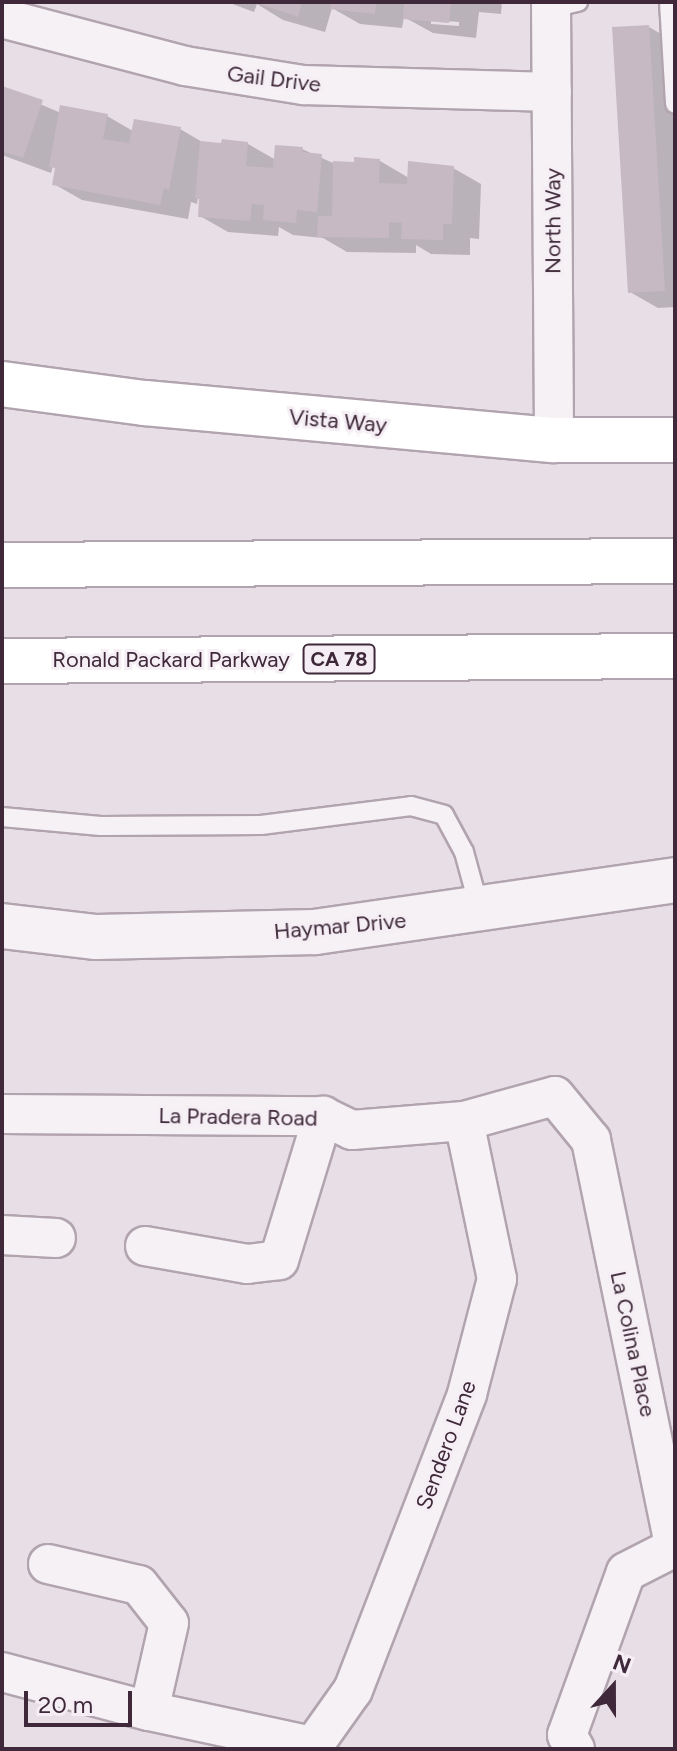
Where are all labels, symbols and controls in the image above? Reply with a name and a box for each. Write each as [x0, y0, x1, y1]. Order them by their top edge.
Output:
street label: Gail Drive [226, 60, 322, 98]
street label: North Way [540, 168, 566, 274]
street label: Vista Way [288, 404, 388, 438]
road number: CA 78 [301, 643, 377, 675]
street label: Ronald Packard Parkway [52, 647, 290, 673]
street label: Haymar Drive [273, 907, 407, 945]
street label: La Pradera Road [158, 1102, 318, 1132]
street label: La Colina Place [605, 1269, 661, 1419]
street label: Sendero Lane [410, 1377, 482, 1513]
north arrow [573, 1647, 653, 1727]
text: N [609, 1648, 635, 1680]
scale bar [28, 1675, 136, 1725]
text: 20 m [38, 1690, 93, 1719]

